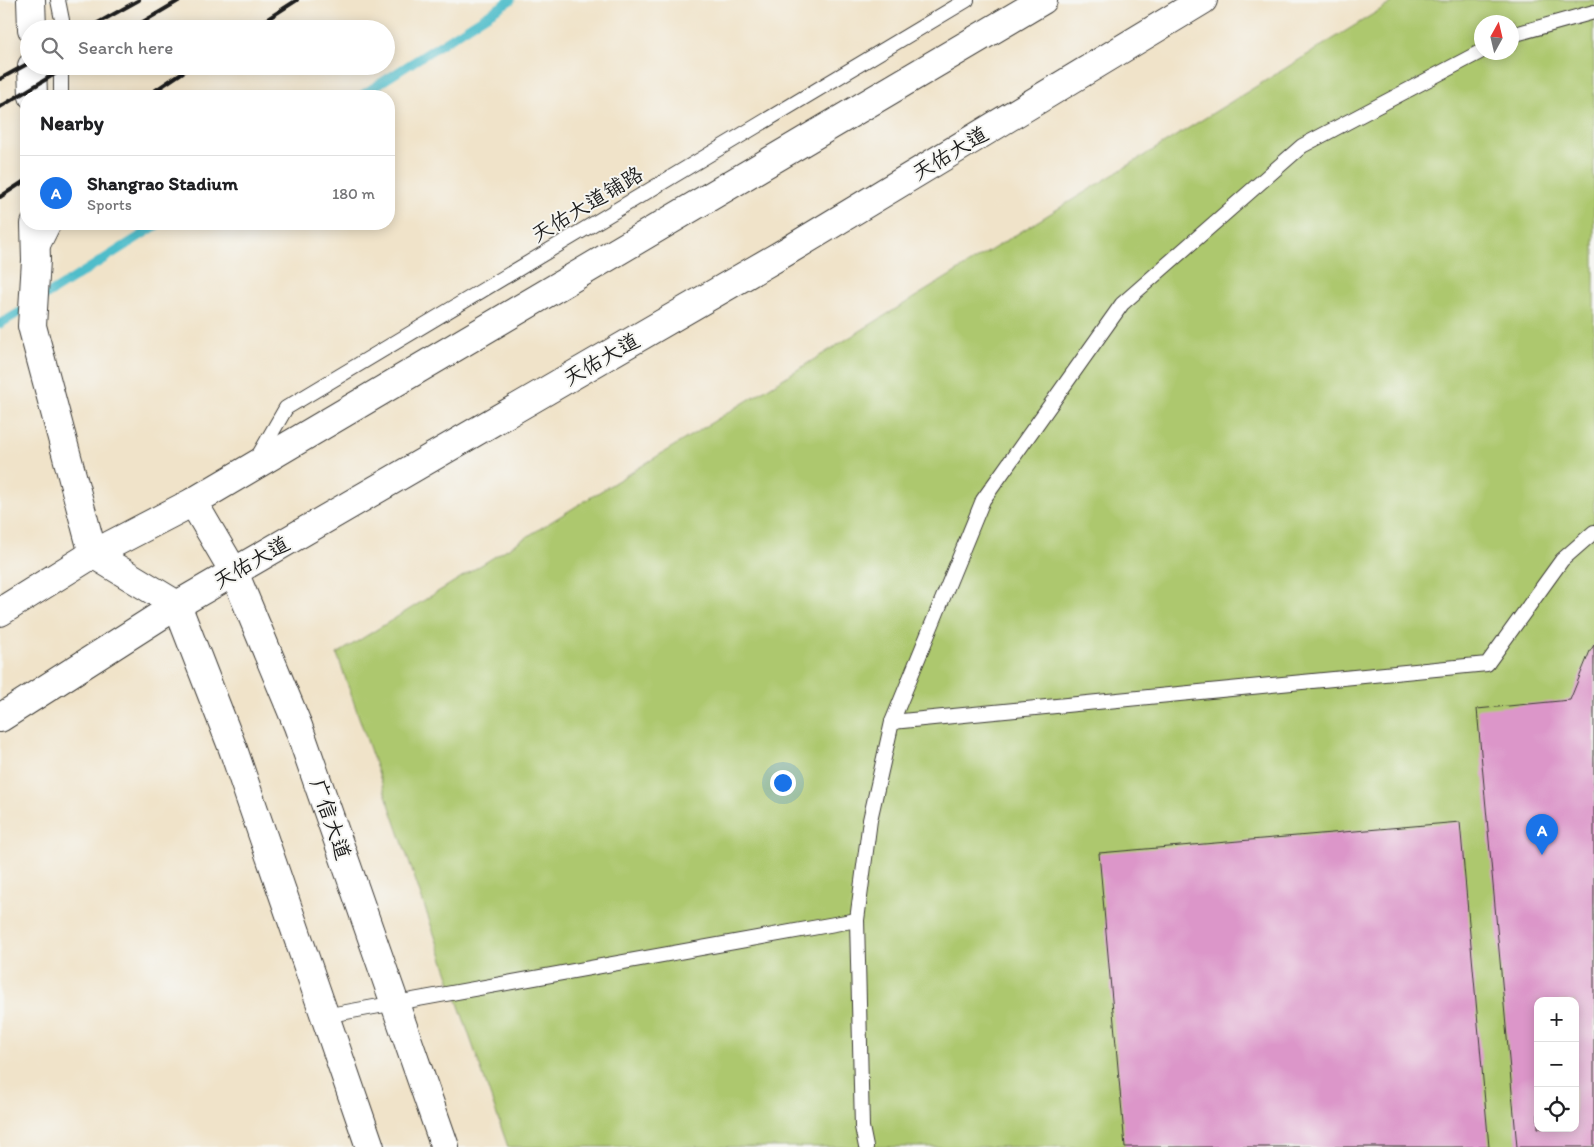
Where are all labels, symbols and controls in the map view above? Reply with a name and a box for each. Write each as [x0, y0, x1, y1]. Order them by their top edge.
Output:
north arrow [1474, 15, 1519, 60]
search box [20, 20, 395, 75]
icon: search [38, 34, 66, 62]
text: Search here [78, 36, 173, 59]
text: Nearby [40, 110, 104, 135]
street label: 天佑大道 [908, 121, 992, 185]
street label: 天佑大道铺路 [527, 161, 647, 247]
text: Shangrao Stadium [87, 172, 238, 195]
text: A [51, 184, 61, 203]
text: 180 m [332, 184, 375, 203]
text: Sports [87, 195, 132, 214]
street label: 天佑大道 [558, 327, 644, 391]
street label: 天佑大道 [208, 530, 294, 594]
your location [770, 770, 796, 796]
street label: 广信大道 [306, 775, 356, 863]
pin: A [1526, 814, 1558, 855]
map controls [1534, 997, 1579, 1132]
button: + [1534, 997, 1579, 1042]
button: − [1534, 1042, 1579, 1087]
button: locate [1534, 1087, 1579, 1132]

